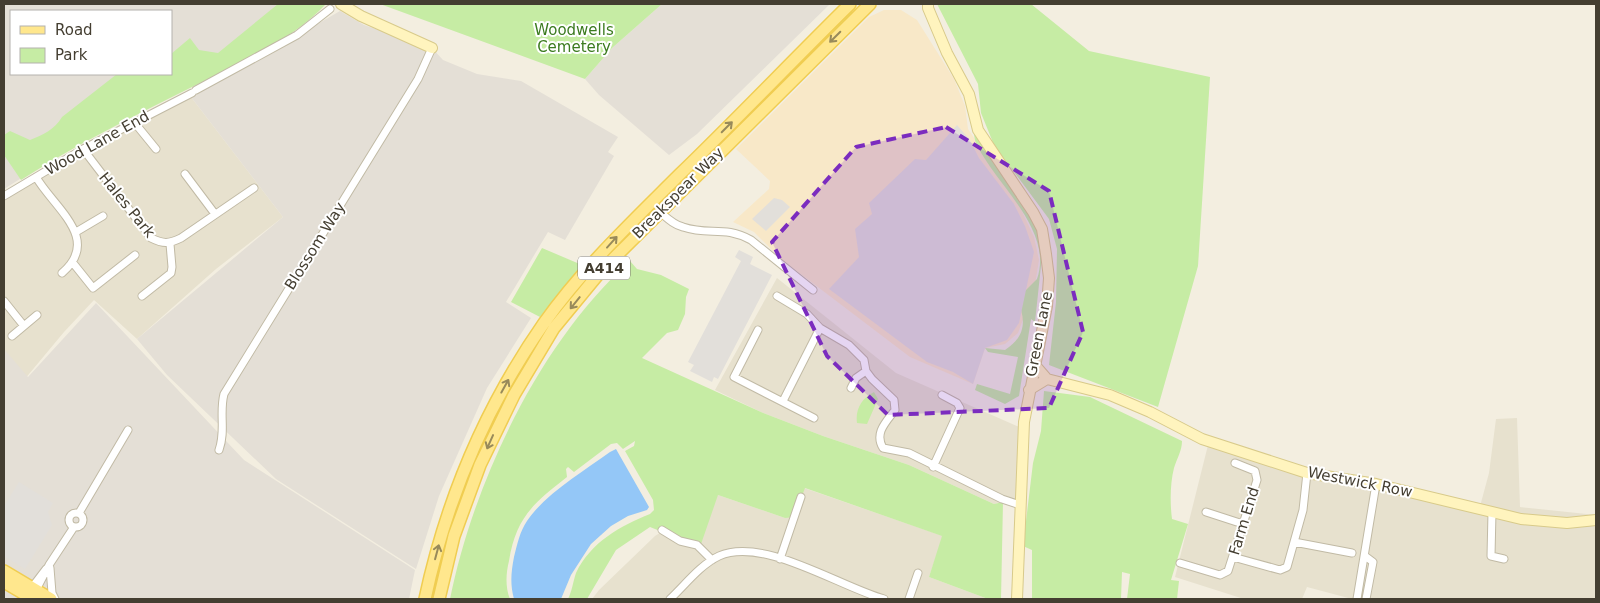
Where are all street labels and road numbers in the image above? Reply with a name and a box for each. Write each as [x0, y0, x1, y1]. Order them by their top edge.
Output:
street label: Wood Lane End [42, 107, 152, 179]
street label: Breakspear Way [629, 143, 728, 242]
street label: Hales Park [95, 169, 159, 242]
street label: Blossom Way [281, 199, 349, 293]
road number: A414 [578, 256, 630, 280]
street label: Green Lane [1022, 290, 1056, 378]
street label: Westwick Row [1306, 463, 1414, 501]
street label: Farm End [1225, 485, 1263, 557]

